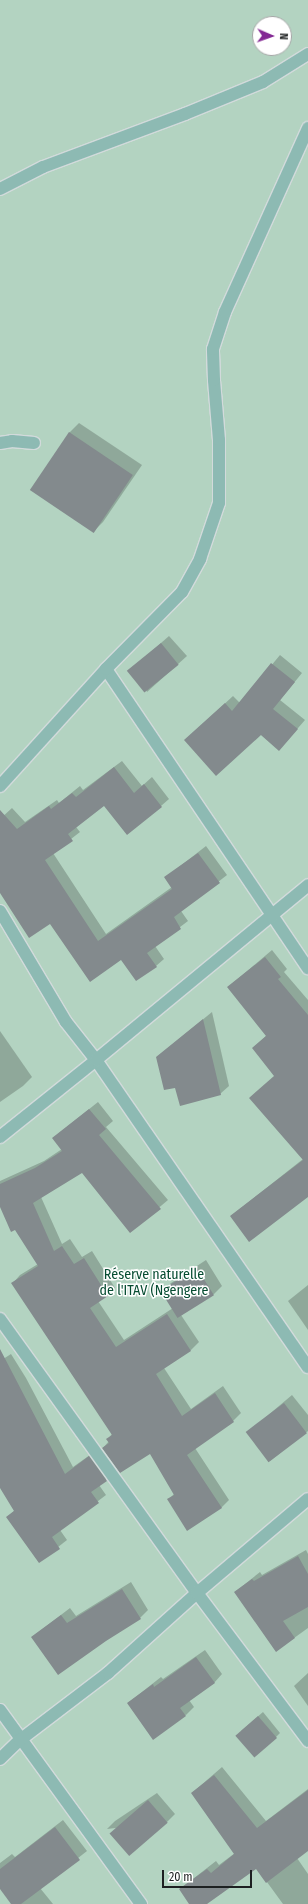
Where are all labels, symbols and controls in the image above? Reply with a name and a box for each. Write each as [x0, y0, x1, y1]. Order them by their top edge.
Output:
north arrow [252, 16, 292, 56]
text: N [277, 33, 290, 40]
park label: Réserve naturelle de l'ITAV (Ngengere [99, 1267, 209, 1300]
scale bar [164, 1862, 254, 1888]
text: 20 m [169, 1870, 193, 1884]

